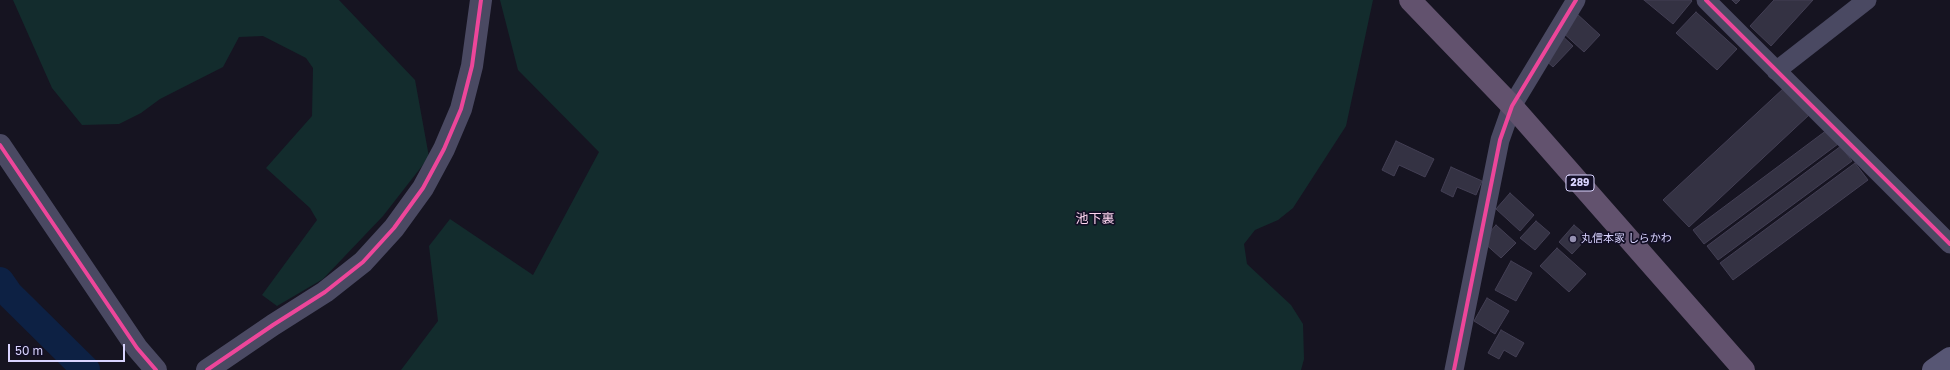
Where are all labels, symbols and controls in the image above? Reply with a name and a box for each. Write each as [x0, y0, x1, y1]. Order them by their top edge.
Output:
road number: 289 [1566, 175, 1594, 191]
district label: 池下裏 [1076, 211, 1114, 227]
place label: 丸信本家 しらかわ [1581, 232, 1672, 246]
marker: 丸信本家 しらかわ [1568, 234, 1578, 244]
scale bar [10, 336, 127, 362]
text: 50 m [15, 343, 43, 358]

